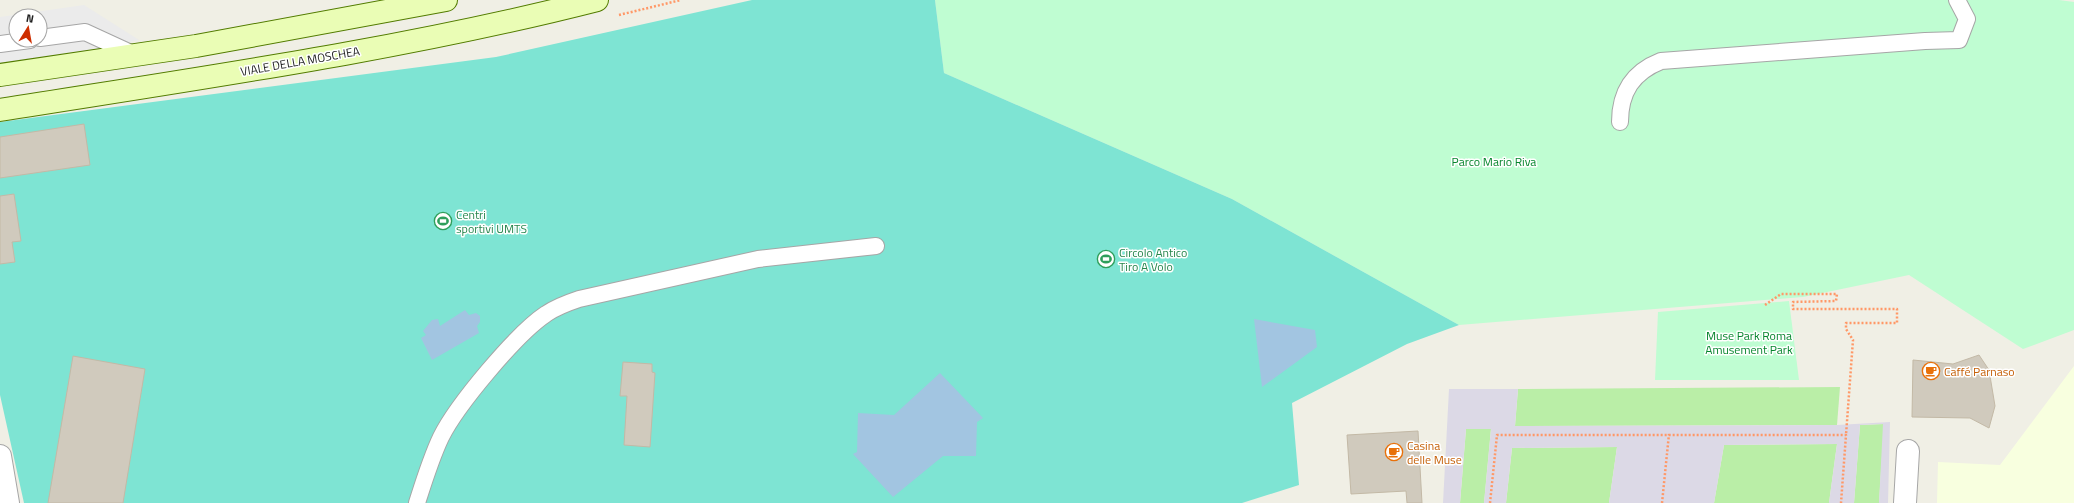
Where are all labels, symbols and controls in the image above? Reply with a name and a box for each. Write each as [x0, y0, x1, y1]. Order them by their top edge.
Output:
north arrow [8, 8, 48, 48]
text: N [25, 10, 35, 27]
street label: VIALE DELLA MOSCHEA [239, 41, 361, 81]
park label: Parco Mario Riva [1452, 152, 1536, 171]
place label: Centri sportivi UMTS [456, 205, 527, 238]
sports icon: Centri sportivi UMTS [433, 211, 453, 231]
place label: Circolo Antico Tiro A Volo [1119, 243, 1187, 276]
sports icon: Circolo Antico Tiro A Volo [1096, 249, 1116, 269]
park label: Muse Park Roma Amusement Park [1705, 326, 1793, 359]
cafe icon: Caffé Parnaso [1921, 361, 1941, 381]
place label: Caffé Parnaso [1944, 362, 2015, 381]
place label: Casina delle Muse [1407, 436, 1462, 469]
cafe icon: Casina delle Muse [1384, 442, 1404, 462]

